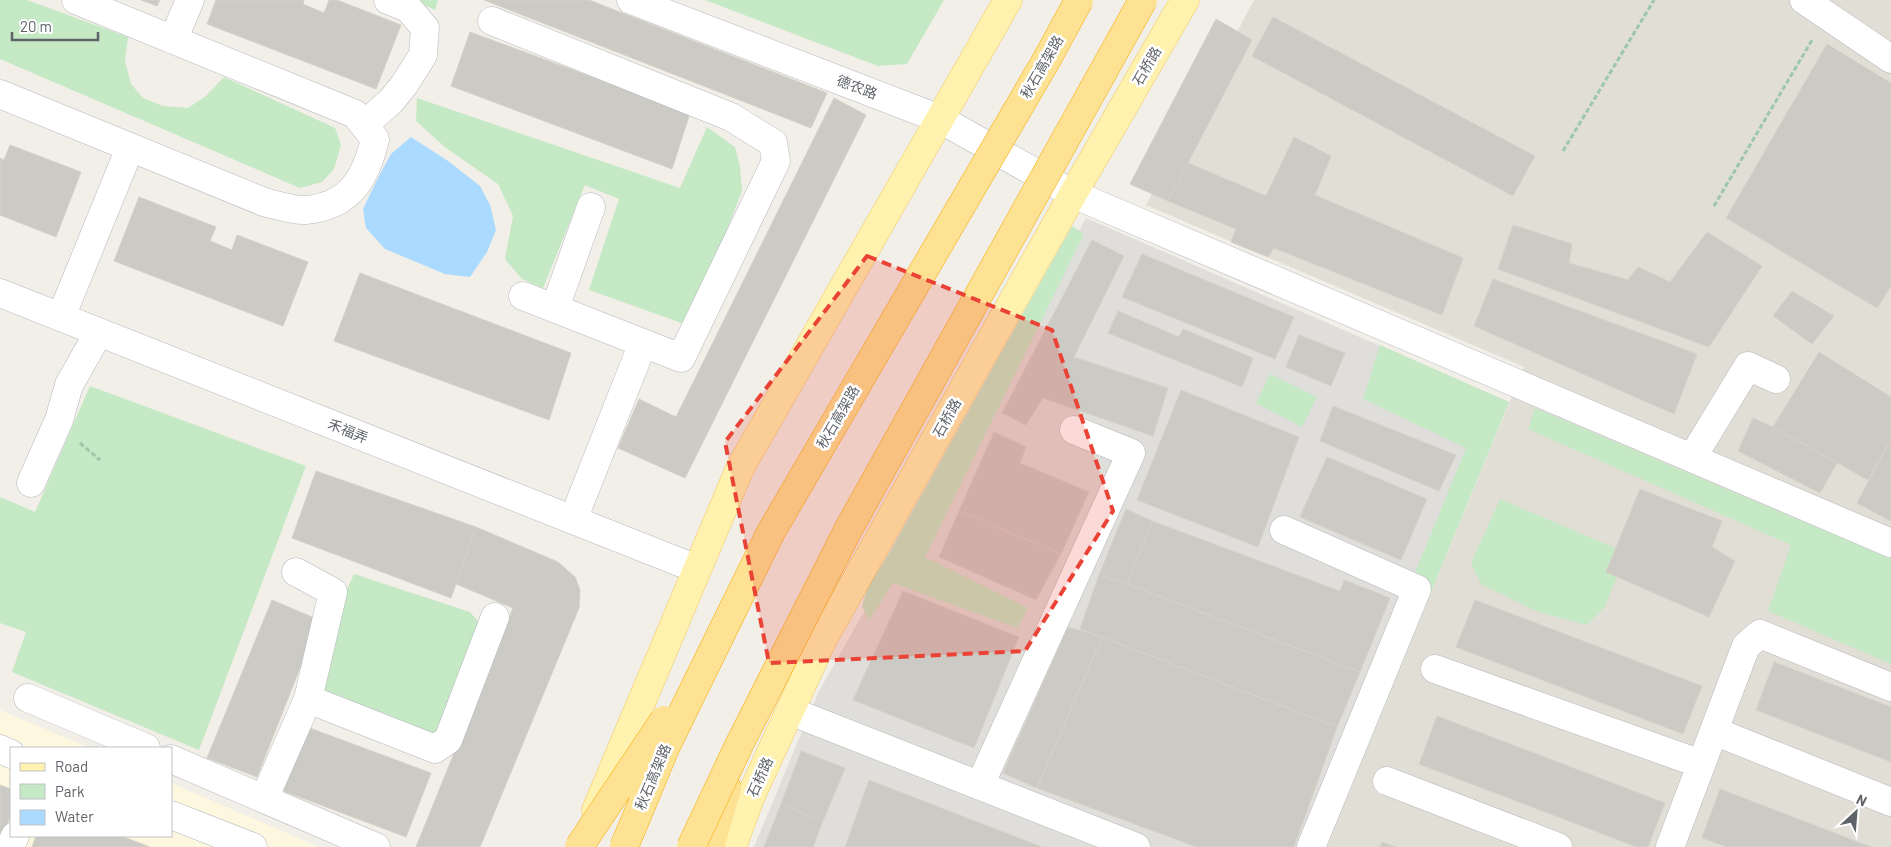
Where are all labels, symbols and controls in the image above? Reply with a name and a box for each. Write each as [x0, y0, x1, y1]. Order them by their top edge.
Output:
scale bar [12, 10, 99, 42]
text: 20 m [20, 17, 52, 35]
street label: 秋石高架路 [1017, 32, 1066, 101]
street label: 石桥路 [1129, 43, 1164, 88]
street label: 德农路 [835, 71, 880, 102]
street label: 秋石高架路 [813, 382, 862, 451]
street label: 石桥路 [929, 395, 964, 440]
street label: 禾福弄 [326, 415, 371, 446]
street label: 秋石高架路 [631, 741, 674, 812]
legend [10, 747, 172, 837]
street label: 石桥路 [743, 754, 776, 799]
text: Road [55, 757, 88, 775]
text: Park [55, 782, 85, 800]
north arrow [1831, 787, 1881, 837]
text: N [1854, 790, 1870, 810]
text: Water [55, 807, 94, 825]

